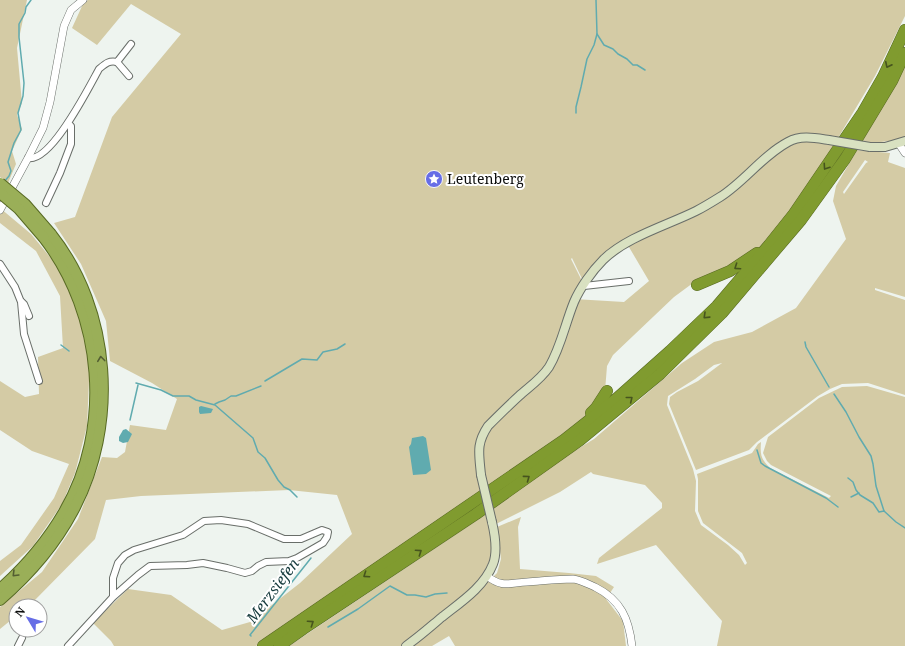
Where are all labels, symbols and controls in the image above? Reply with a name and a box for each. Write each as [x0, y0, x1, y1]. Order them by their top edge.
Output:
one-way arrow [885, 61, 893, 69]
one-way arrow [823, 163, 831, 170]
place icon: Leutenberg [424, 169, 444, 189]
place label: Leutenberg [447, 169, 524, 188]
one-way arrow [734, 262, 741, 270]
one-way arrow [703, 311, 711, 319]
one-way arrow [97, 356, 106, 362]
one-way arrow [625, 397, 633, 404]
one-way arrow [522, 476, 529, 483]
one-way arrow [415, 549, 422, 556]
water label: Merzsiefen [241, 554, 303, 628]
one-way arrow [12, 569, 20, 577]
one-way arrow [364, 570, 371, 577]
north arrow [8, 598, 48, 638]
text: N [11, 603, 29, 620]
one-way arrow [307, 620, 314, 628]

